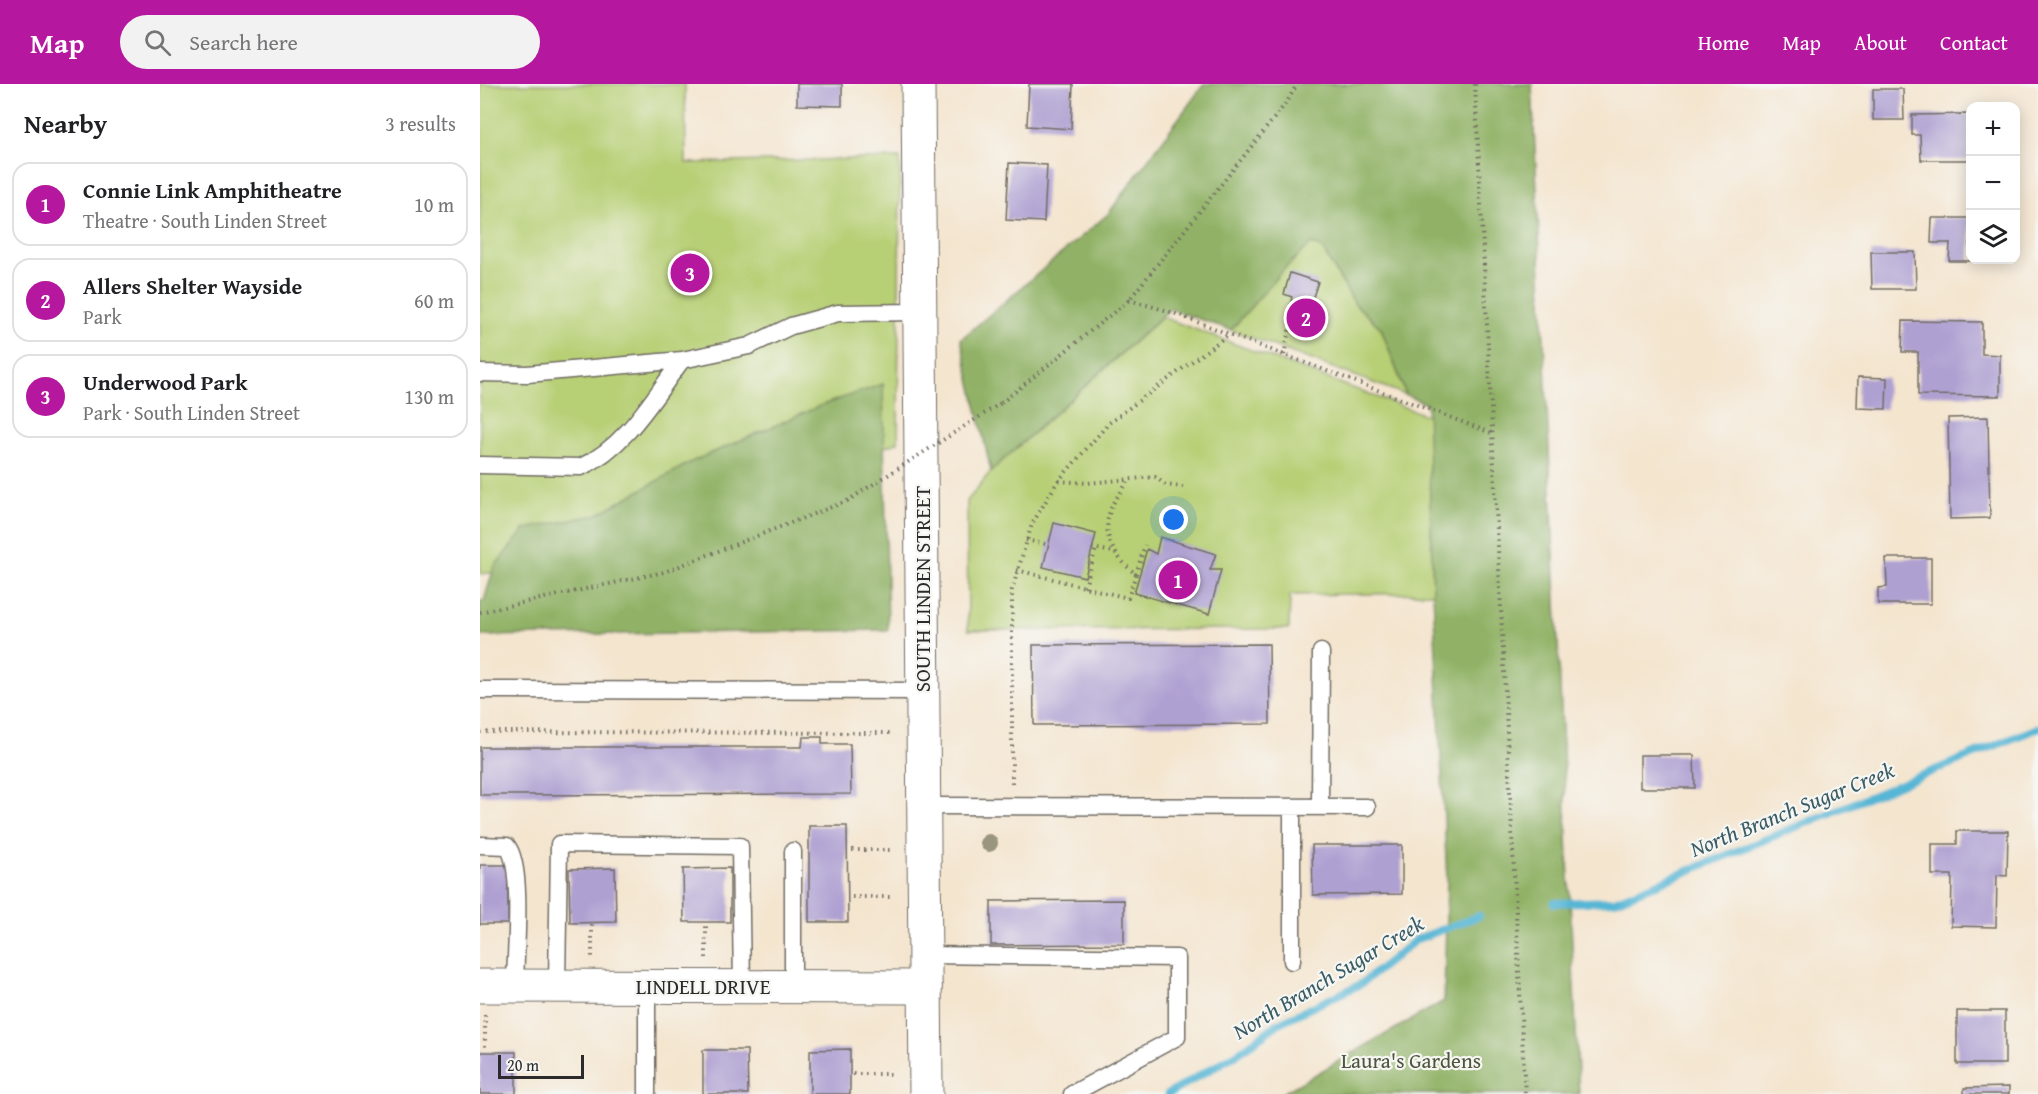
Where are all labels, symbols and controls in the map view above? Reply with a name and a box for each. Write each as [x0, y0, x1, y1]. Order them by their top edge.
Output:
search box [120, 15, 540, 69]
text: Map [30, 22, 84, 63]
icon: search [141, 26, 174, 59]
text: Search here [189, 26, 298, 58]
text: Home [1698, 27, 1749, 58]
text: Map [1782, 27, 1821, 58]
text: About [1854, 27, 1907, 58]
text: Contact [1940, 27, 2008, 58]
map controls [1966, 102, 2020, 264]
button: + [1966, 102, 2020, 156]
text: Nearby [24, 104, 107, 143]
text: 3 results [385, 109, 456, 138]
button: − [1966, 156, 2020, 210]
text: Connie Link Amphitheatre [83, 174, 342, 206]
text: 1 [40, 190, 51, 219]
text: 10 m [414, 190, 454, 219]
text: Theatre · South Linden Street [83, 206, 327, 235]
button: layers [1966, 210, 2020, 264]
pin: 3 [670, 250, 710, 296]
text: Allers Shelter Wayside [83, 270, 302, 302]
text: 2 [40, 286, 51, 315]
text: 60 m [414, 286, 454, 315]
pin: 2 [1286, 296, 1326, 340]
text: Park [83, 302, 122, 331]
text: Underwood Park [83, 366, 247, 398]
text: 3 [40, 382, 51, 411]
text: 130 m [404, 382, 454, 411]
text: Park · South Linden Street [83, 398, 300, 427]
street label: SOUTH LINDEN STREET [907, 486, 938, 692]
your location [1159, 505, 1188, 534]
pin: 1 [1158, 558, 1198, 602]
water label: North Branch Sugar Creek [1684, 753, 1900, 865]
water label: North Branch Sugar Creek [1226, 907, 1430, 1047]
street label: LINDELL DRIVE [636, 971, 771, 1002]
park label: Laura's Gardens [1341, 1045, 1481, 1076]
scale bar [498, 1052, 584, 1080]
text: 20 m [507, 1053, 539, 1077]

